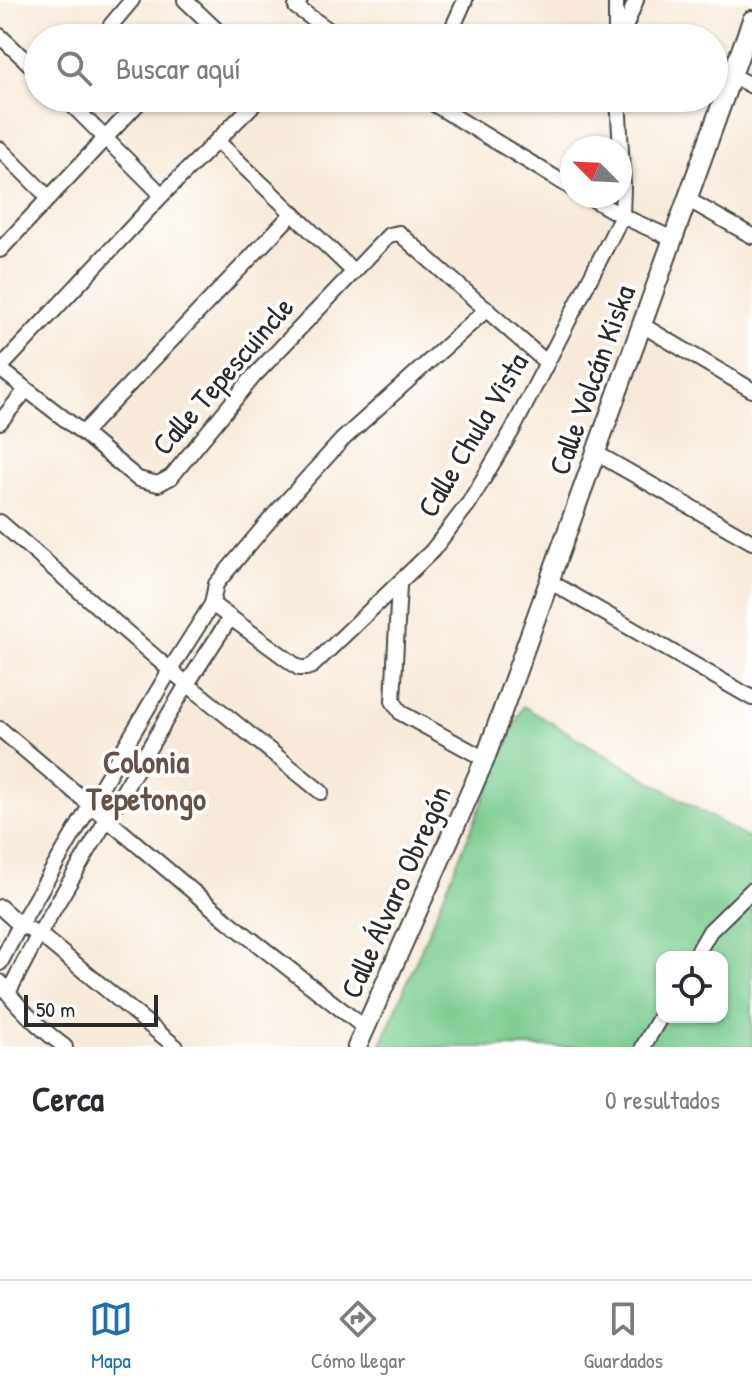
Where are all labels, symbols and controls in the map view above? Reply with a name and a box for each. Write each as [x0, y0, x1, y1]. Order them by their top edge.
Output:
search box [24, 24, 728, 112]
icon: search [52, 46, 96, 90]
text: Buscar aquí [116, 48, 241, 88]
north arrow [560, 136, 632, 208]
street label: Calle Volcán Kiska [538, 279, 644, 480]
street label: Calle Tepescuincle [142, 288, 302, 463]
street label: Calle Chula Vista [407, 345, 537, 524]
district label: Colonia Tepetongo [85, 740, 206, 821]
street label: Calle Álvaro Obregón [330, 779, 460, 1004]
map controls [656, 951, 728, 1023]
button: locate [656, 951, 728, 1023]
scale bar [24, 991, 158, 1027]
text: 50 m [36, 994, 75, 1024]
text: Cerca [32, 1076, 104, 1122]
text: 0 resultados [605, 1082, 720, 1117]
tab: Mapa [89, 1297, 133, 1375]
tab: Cómo llegar [311, 1297, 406, 1375]
tab: Guardados [584, 1297, 663, 1375]

